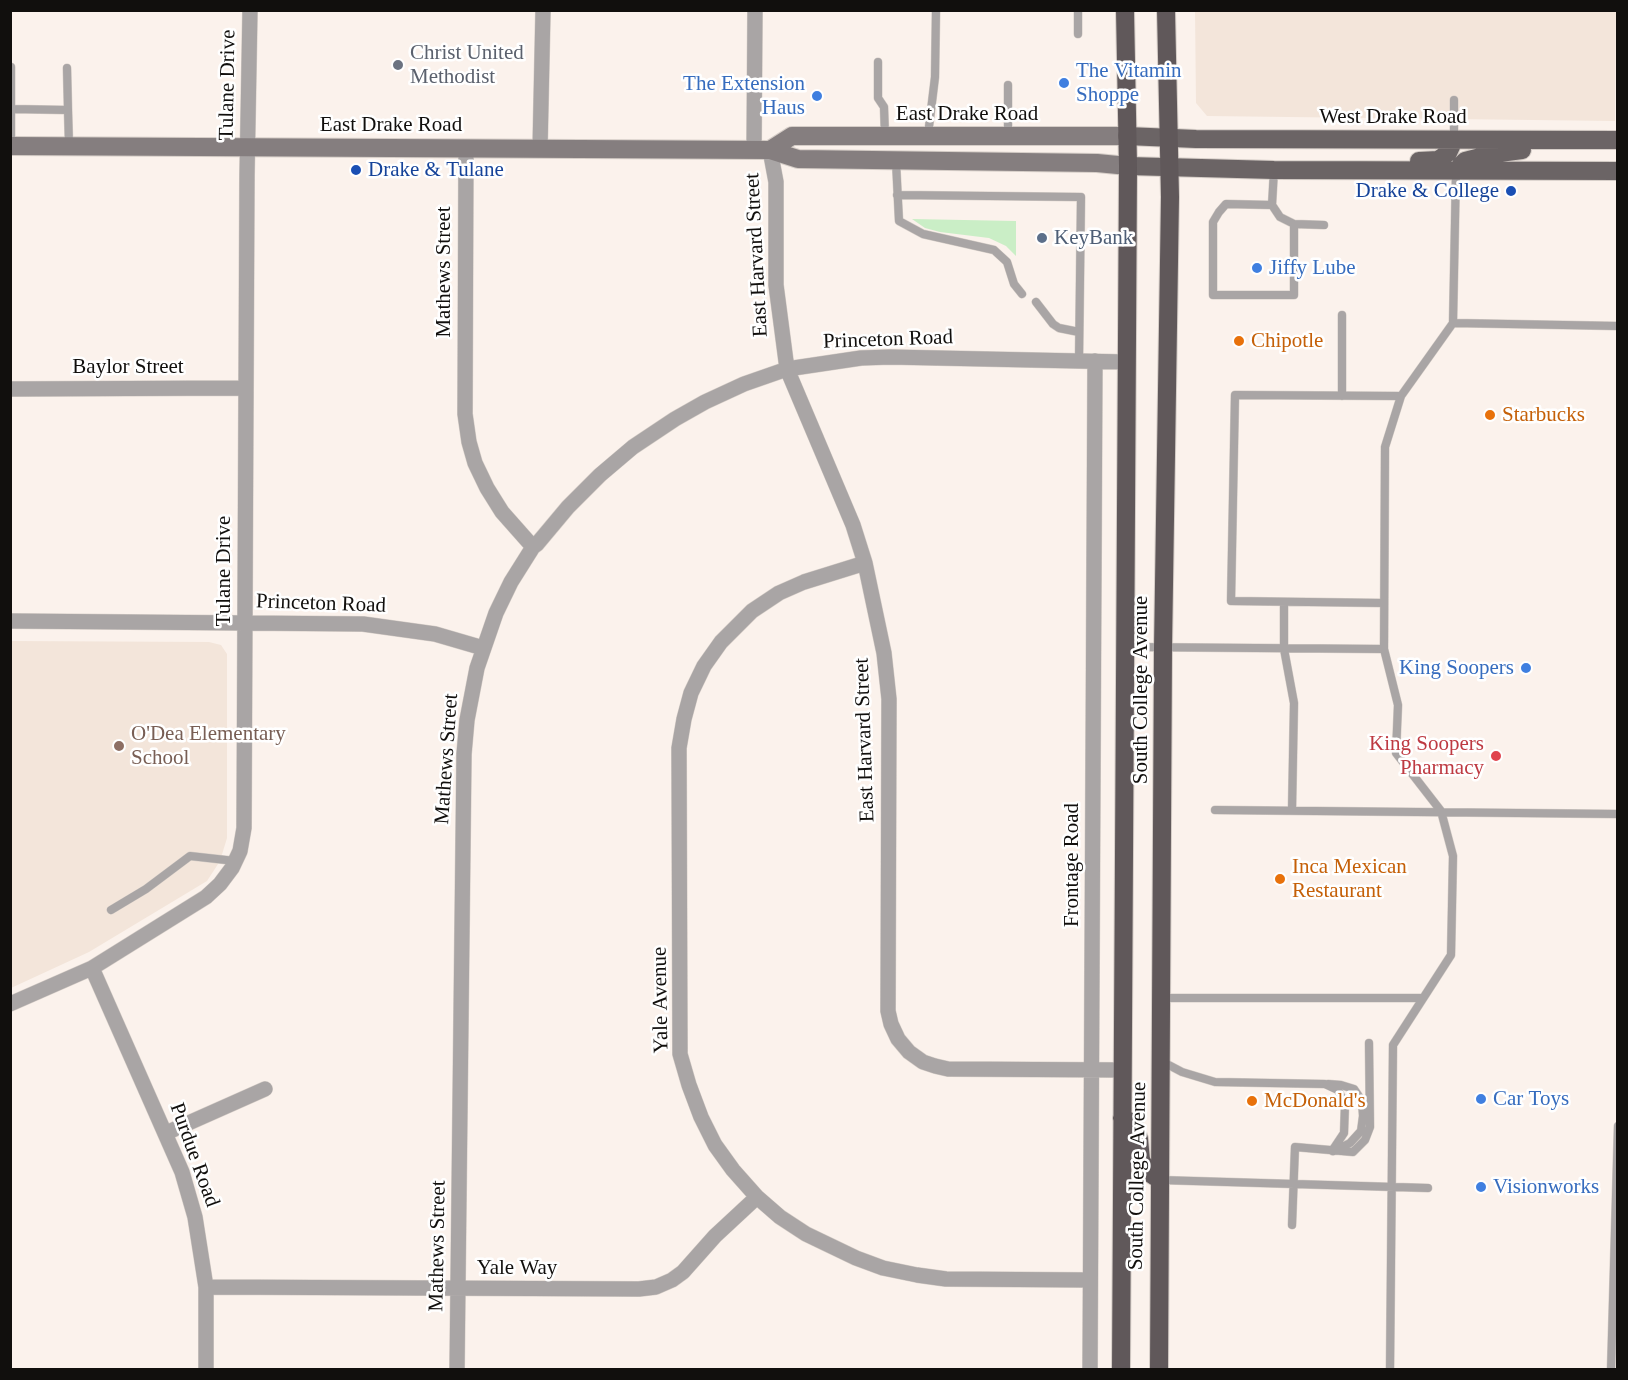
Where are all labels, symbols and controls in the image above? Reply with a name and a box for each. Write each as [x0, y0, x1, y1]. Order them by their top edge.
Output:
street label: Tulane Drive [214, 29, 242, 141]
place label: Christ United Methodist [410, 40, 524, 90]
marker: Christ United Methodist [391, 58, 405, 72]
place label: The Vitamin Shoppe [1076, 58, 1181, 108]
place label: The Extension Haus [683, 71, 805, 121]
marker: The Vitamin Shoppe [1057, 76, 1071, 90]
marker: The Extension Haus [810, 89, 824, 103]
street label: East Drake Road [896, 101, 1038, 127]
street label: West Drake Road [1319, 104, 1467, 130]
street label: East Drake Road [320, 112, 462, 138]
place label: Drake & Tulane [368, 157, 504, 183]
marker: Drake & Tulane [349, 163, 363, 177]
street label: East Harvard Street [740, 172, 774, 338]
place label: Drake & College [1356, 178, 1499, 204]
marker: Drake & College [1504, 184, 1518, 198]
street label: Mathews Street [431, 206, 457, 338]
place label: KeyBank [1054, 225, 1133, 251]
marker: KeyBank [1035, 231, 1049, 245]
place label: Jiffy Lube [1269, 255, 1356, 281]
marker: Jiffy Lube [1250, 261, 1264, 275]
street label: Princeton Road [823, 325, 953, 355]
place label: Chipotle [1251, 328, 1323, 354]
marker: Chipotle [1232, 334, 1246, 348]
street label: Baylor Street [72, 354, 184, 380]
place label: Starbucks [1502, 402, 1585, 428]
marker: Starbucks [1483, 408, 1497, 422]
street label: Tulane Drive [211, 516, 237, 626]
street label: Princeton Road [256, 589, 386, 619]
street label: South College Avenue [1128, 596, 1154, 784]
place label: King Soopers [1399, 655, 1514, 681]
street label: East Harvard Street [850, 657, 880, 823]
marker: King Soopers [1519, 661, 1533, 675]
street label: Mathews Street [430, 693, 464, 825]
place label: O'Dea Elementary School [131, 721, 286, 771]
place label: King Soopers Pharmacy [1369, 731, 1484, 781]
marker: O'Dea Elementary School [112, 739, 126, 753]
marker: King Soopers Pharmacy [1489, 749, 1503, 763]
street label: Frontage Road [1059, 803, 1085, 927]
place label: Inca Mexican Restaurant [1292, 854, 1407, 904]
marker: Inca Mexican Restaurant [1273, 872, 1287, 886]
street label: Yale Avenue [647, 947, 675, 1053]
street label: South College Avenue [1124, 1082, 1152, 1270]
place label: Car Toys [1493, 1086, 1569, 1112]
place label: McDonald's [1264, 1088, 1366, 1114]
marker: Car Toys [1474, 1092, 1488, 1106]
marker: McDonald's [1245, 1094, 1259, 1108]
street label: Purdue Road [164, 1099, 224, 1211]
place label: Visionworks [1493, 1174, 1599, 1200]
street label: Mathews Street [424, 1180, 452, 1312]
marker: Visionworks [1474, 1180, 1488, 1194]
street label: Yale Way [477, 1255, 557, 1281]

